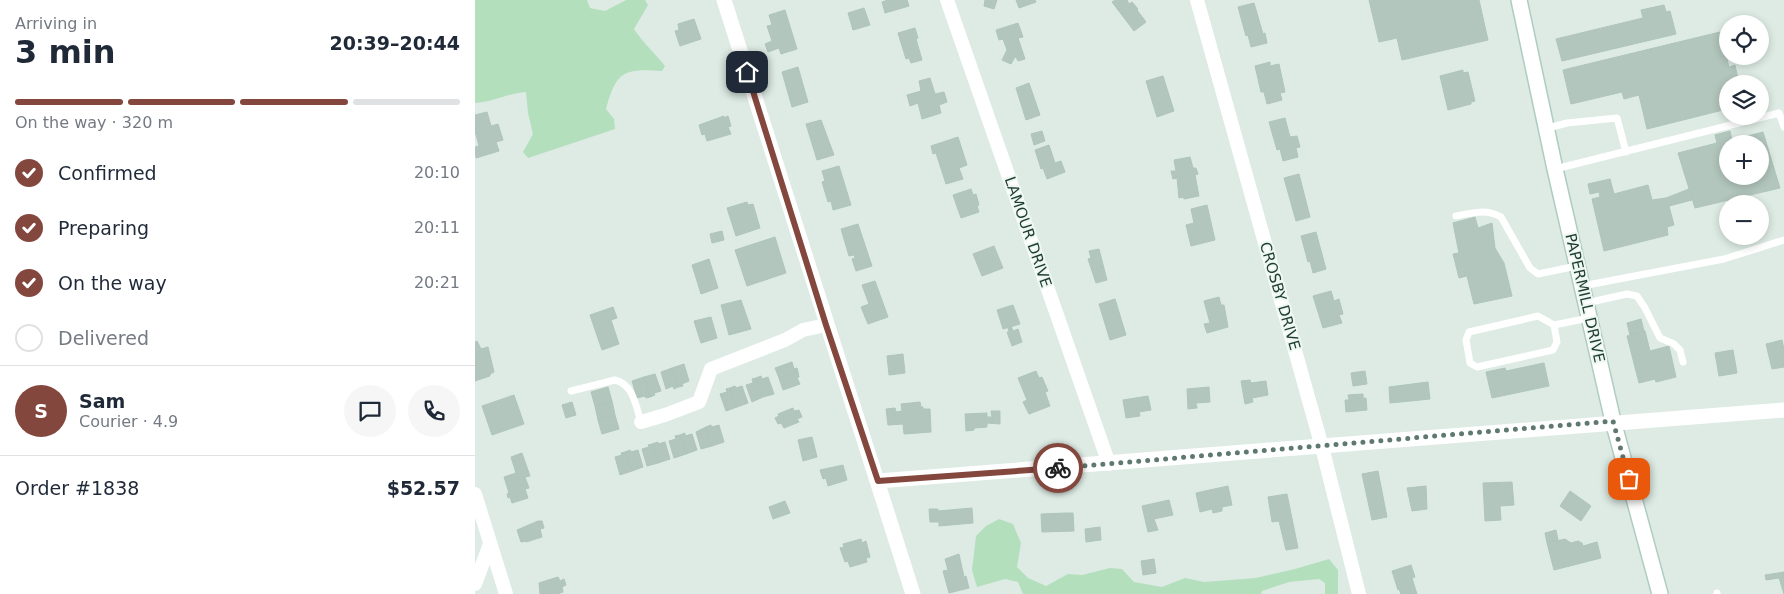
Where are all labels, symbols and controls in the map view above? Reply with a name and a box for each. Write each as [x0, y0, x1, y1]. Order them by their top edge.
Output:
text: Arriving in [15, 14, 97, 33]
map controls [1719, 15, 1769, 245]
button: locate [1719, 15, 1769, 65]
text: 20:39–20:44 [330, 32, 460, 54]
text: 3 min [15, 33, 116, 71]
pin [726, 51, 768, 93]
icon: home [733, 58, 761, 86]
button: layers [1719, 75, 1769, 125]
text: On the way · 320 m [15, 113, 173, 132]
button: + [1719, 135, 1769, 185]
icon: check [15, 159, 43, 187]
text: Confirmed [58, 162, 157, 184]
text: 20:10 [414, 163, 460, 182]
street label: LAMOUR DRIVE [1001, 174, 1055, 290]
button: − [1719, 195, 1769, 245]
icon: check [15, 214, 43, 242]
text: Preparing [58, 217, 149, 239]
text: 20:11 [414, 218, 460, 237]
street label: PAPERMILL DRIVE [1561, 232, 1609, 364]
street label: CROSBY DRIVE [1256, 240, 1304, 352]
icon: check [15, 269, 43, 297]
text: On the way [58, 272, 167, 294]
text: 20:21 [414, 273, 460, 292]
text: Delivered [58, 327, 149, 349]
button: chat [344, 385, 396, 437]
button: phone [408, 385, 460, 437]
text: Sam [79, 390, 125, 412]
text: S [34, 400, 48, 422]
text: Courier · 4.9 [79, 412, 178, 431]
courier [1033, 443, 1083, 493]
icon: bike [1044, 454, 1072, 482]
pin [1608, 458, 1650, 500]
icon: bag [1615, 465, 1643, 493]
text: Order #1838 [15, 477, 139, 499]
text: $52.57 [387, 477, 460, 499]

